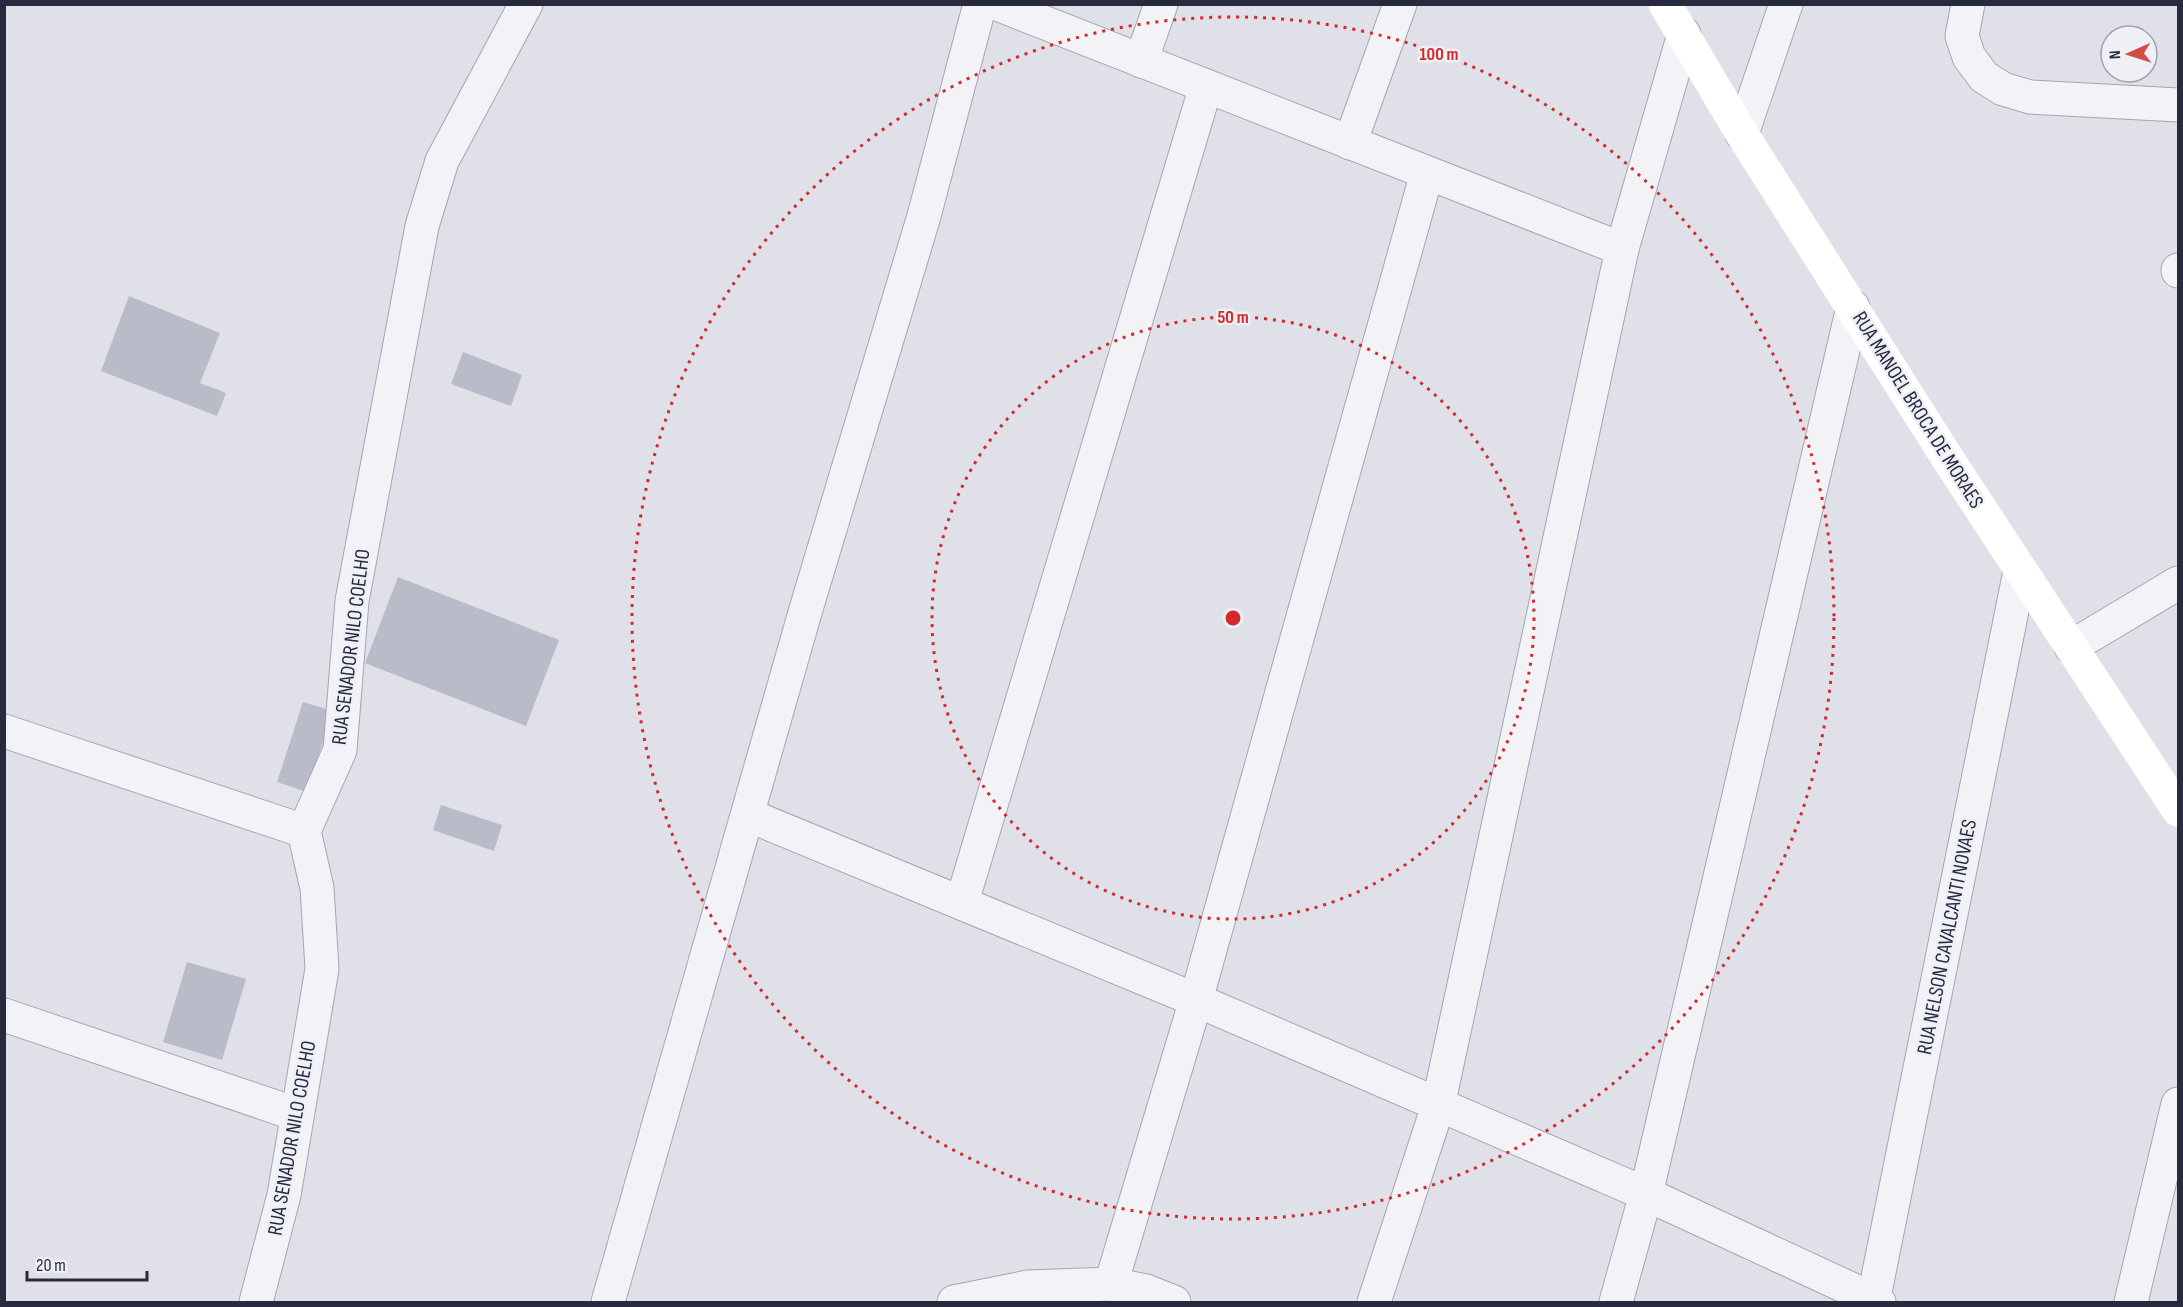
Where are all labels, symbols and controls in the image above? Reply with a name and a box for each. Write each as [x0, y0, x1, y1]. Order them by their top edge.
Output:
north arrow [2099, 24, 2159, 84]
text: 100 m [1420, 44, 1459, 65]
text: N [2106, 50, 2125, 59]
text: 50 m [1217, 307, 1249, 328]
street label: RUA MANOEL BROCA DE MORAES [1847, 307, 1989, 513]
street label: RUA SENADOR NILO COELHO [327, 548, 375, 746]
centre of rings [1223, 608, 1243, 628]
street label: RUA NELSON CAVALCANTI NOVAES [1912, 817, 1982, 1057]
street label: RUA SENADOR NILO COELHO [263, 1039, 321, 1237]
scale bar [27, 1244, 147, 1282]
text: 20 m [36, 1255, 66, 1276]

